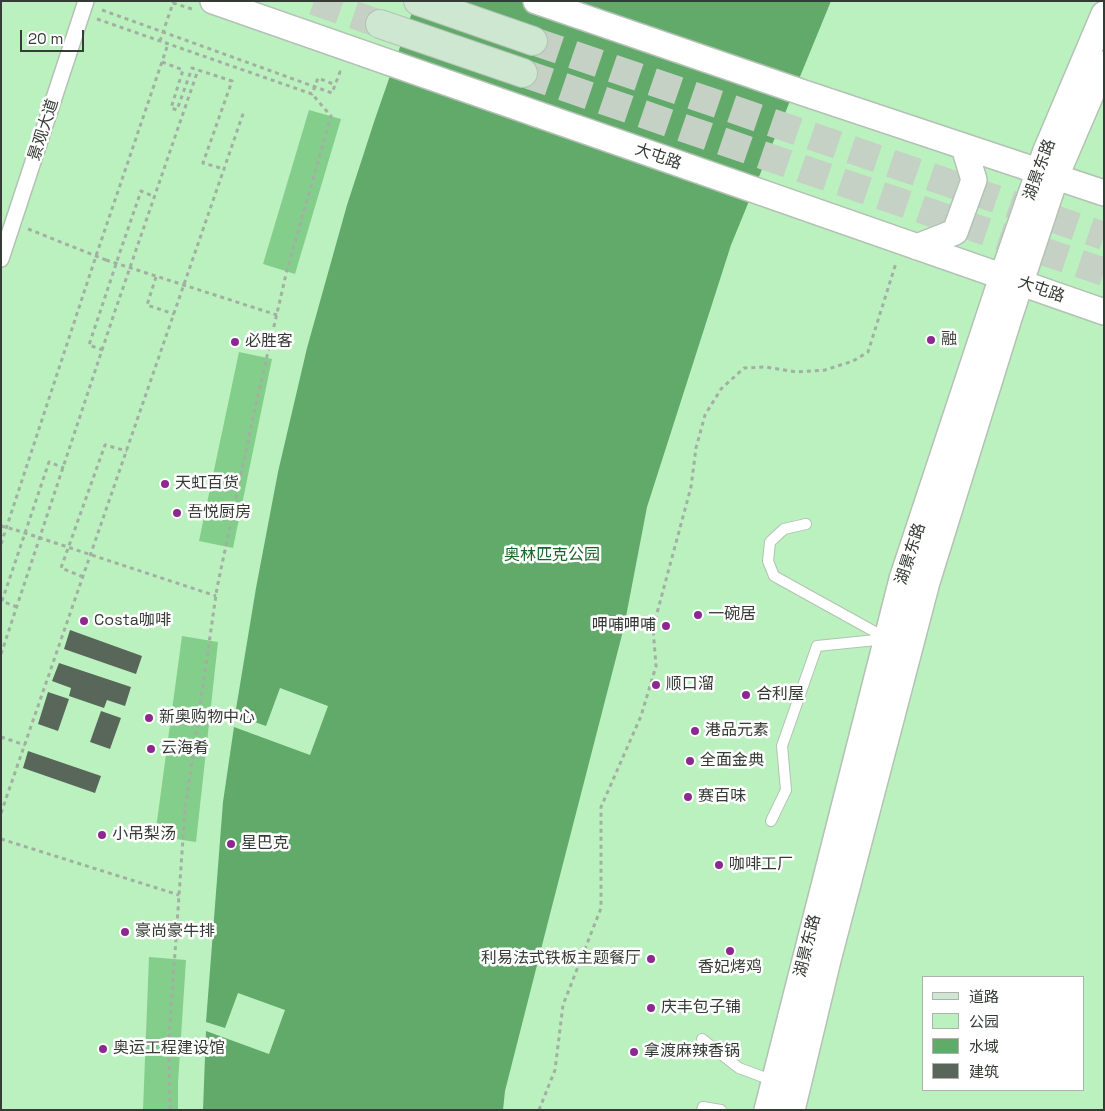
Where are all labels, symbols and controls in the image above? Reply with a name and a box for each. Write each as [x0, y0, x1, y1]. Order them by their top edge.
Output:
scale bar [22, 20, 86, 52]
text: 20 m [28, 29, 63, 48]
street label: 景观大道 [25, 97, 63, 163]
street label: 湖景东路 [1020, 137, 1060, 203]
street label: 大屯路 [632, 140, 684, 174]
street label: 大屯路 [1015, 273, 1067, 307]
place label: 融 [941, 330, 957, 350]
place label: 必胜客 [245, 332, 293, 352]
marker: 融 [925, 334, 937, 346]
marker: 必胜客 [229, 336, 241, 348]
place label: 天虹百货 [175, 474, 239, 494]
marker: 天虹百货 [159, 478, 171, 490]
place label: 吾悦厨房 [187, 503, 251, 523]
marker: 吾悦厨房 [171, 507, 183, 519]
street label: 湖景东路 [892, 521, 930, 587]
park label: 奥林匹克公园 [504, 546, 600, 566]
place label: 一碗居 [708, 605, 756, 625]
marker: 一碗居 [692, 609, 704, 621]
place label: Costa咖啡 [94, 611, 171, 631]
marker: Costa咖啡 [78, 615, 90, 627]
place label: 呷哺呷哺 [592, 616, 656, 636]
marker: 呷哺呷哺 [660, 620, 672, 632]
place label: 顺口溜 [666, 675, 714, 695]
marker: 顺口溜 [650, 679, 662, 691]
place label: 合利屋 [756, 685, 804, 705]
marker: 合利屋 [740, 689, 752, 701]
place label: 新奥购物中心 [159, 708, 255, 728]
marker: 新奥购物中心 [143, 712, 155, 724]
place label: 港品元素 [705, 721, 769, 741]
marker: 港品元素 [689, 725, 701, 737]
place label: 云海肴 [161, 739, 209, 759]
marker: 云海肴 [145, 743, 157, 755]
place label: 全面金典 [700, 751, 764, 771]
marker: 全面金典 [684, 755, 696, 767]
place label: 赛百味 [698, 787, 746, 807]
marker: 赛百味 [682, 791, 694, 803]
place label: 小吊梨汤 [112, 825, 176, 845]
marker: 小吊梨汤 [96, 829, 108, 841]
place label: 星巴克 [241, 834, 289, 854]
marker: 星巴克 [225, 838, 237, 850]
place label: 咖啡工厂 [729, 855, 793, 875]
marker: 咖啡工厂 [713, 859, 725, 871]
street label: 湖景东路 [791, 913, 825, 979]
place label: 豪尚豪牛排 [135, 922, 215, 942]
marker: 豪尚豪牛排 [119, 926, 131, 938]
marker: 香妃烤鸡 [724, 945, 736, 957]
place label: 利易法式铁板主题餐厅 [481, 949, 641, 969]
marker: 利易法式铁板主题餐厅 [645, 953, 657, 965]
place label: 香妃烤鸡 [698, 958, 762, 978]
legend [922, 976, 1085, 1091]
text: 道路 [969, 987, 999, 1006]
place label: 庆丰包子铺 [661, 998, 741, 1018]
marker: 庆丰包子铺 [645, 1002, 657, 1014]
text: 公园 [969, 1012, 999, 1031]
text: 水域 [969, 1037, 999, 1056]
place label: 奥运工程建设馆 [113, 1039, 225, 1059]
place label: 拿渡麻辣香锅 [644, 1042, 740, 1062]
marker: 奥运工程建设馆 [97, 1043, 109, 1055]
marker: 拿渡麻辣香锅 [628, 1046, 640, 1058]
text: 建筑 [969, 1062, 999, 1081]

